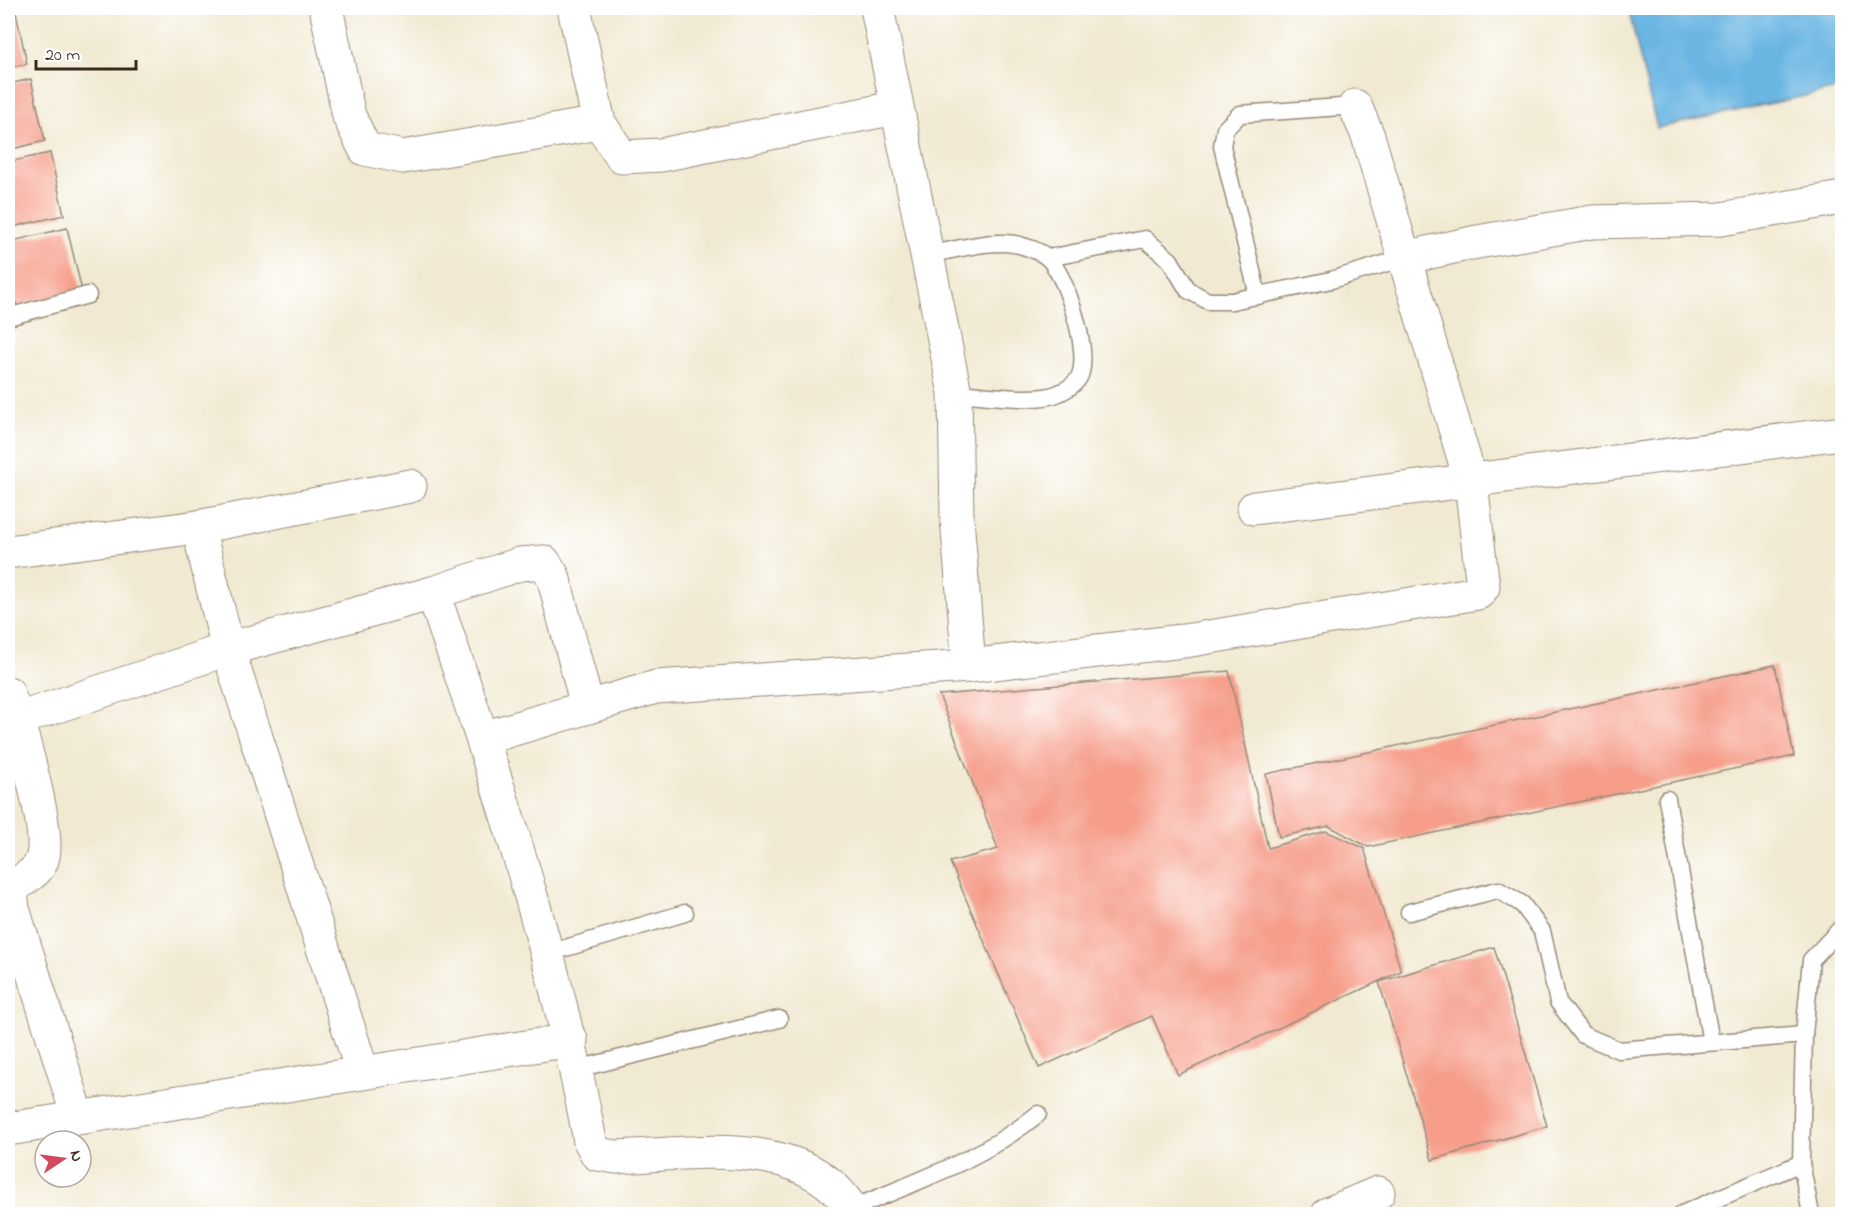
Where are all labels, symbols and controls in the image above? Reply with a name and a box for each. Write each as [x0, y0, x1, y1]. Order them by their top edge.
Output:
scale bar [36, 33, 136, 71]
text: 20 m [45, 43, 80, 69]
north arrow [33, 1129, 93, 1189]
text: N [63, 1148, 89, 1164]

